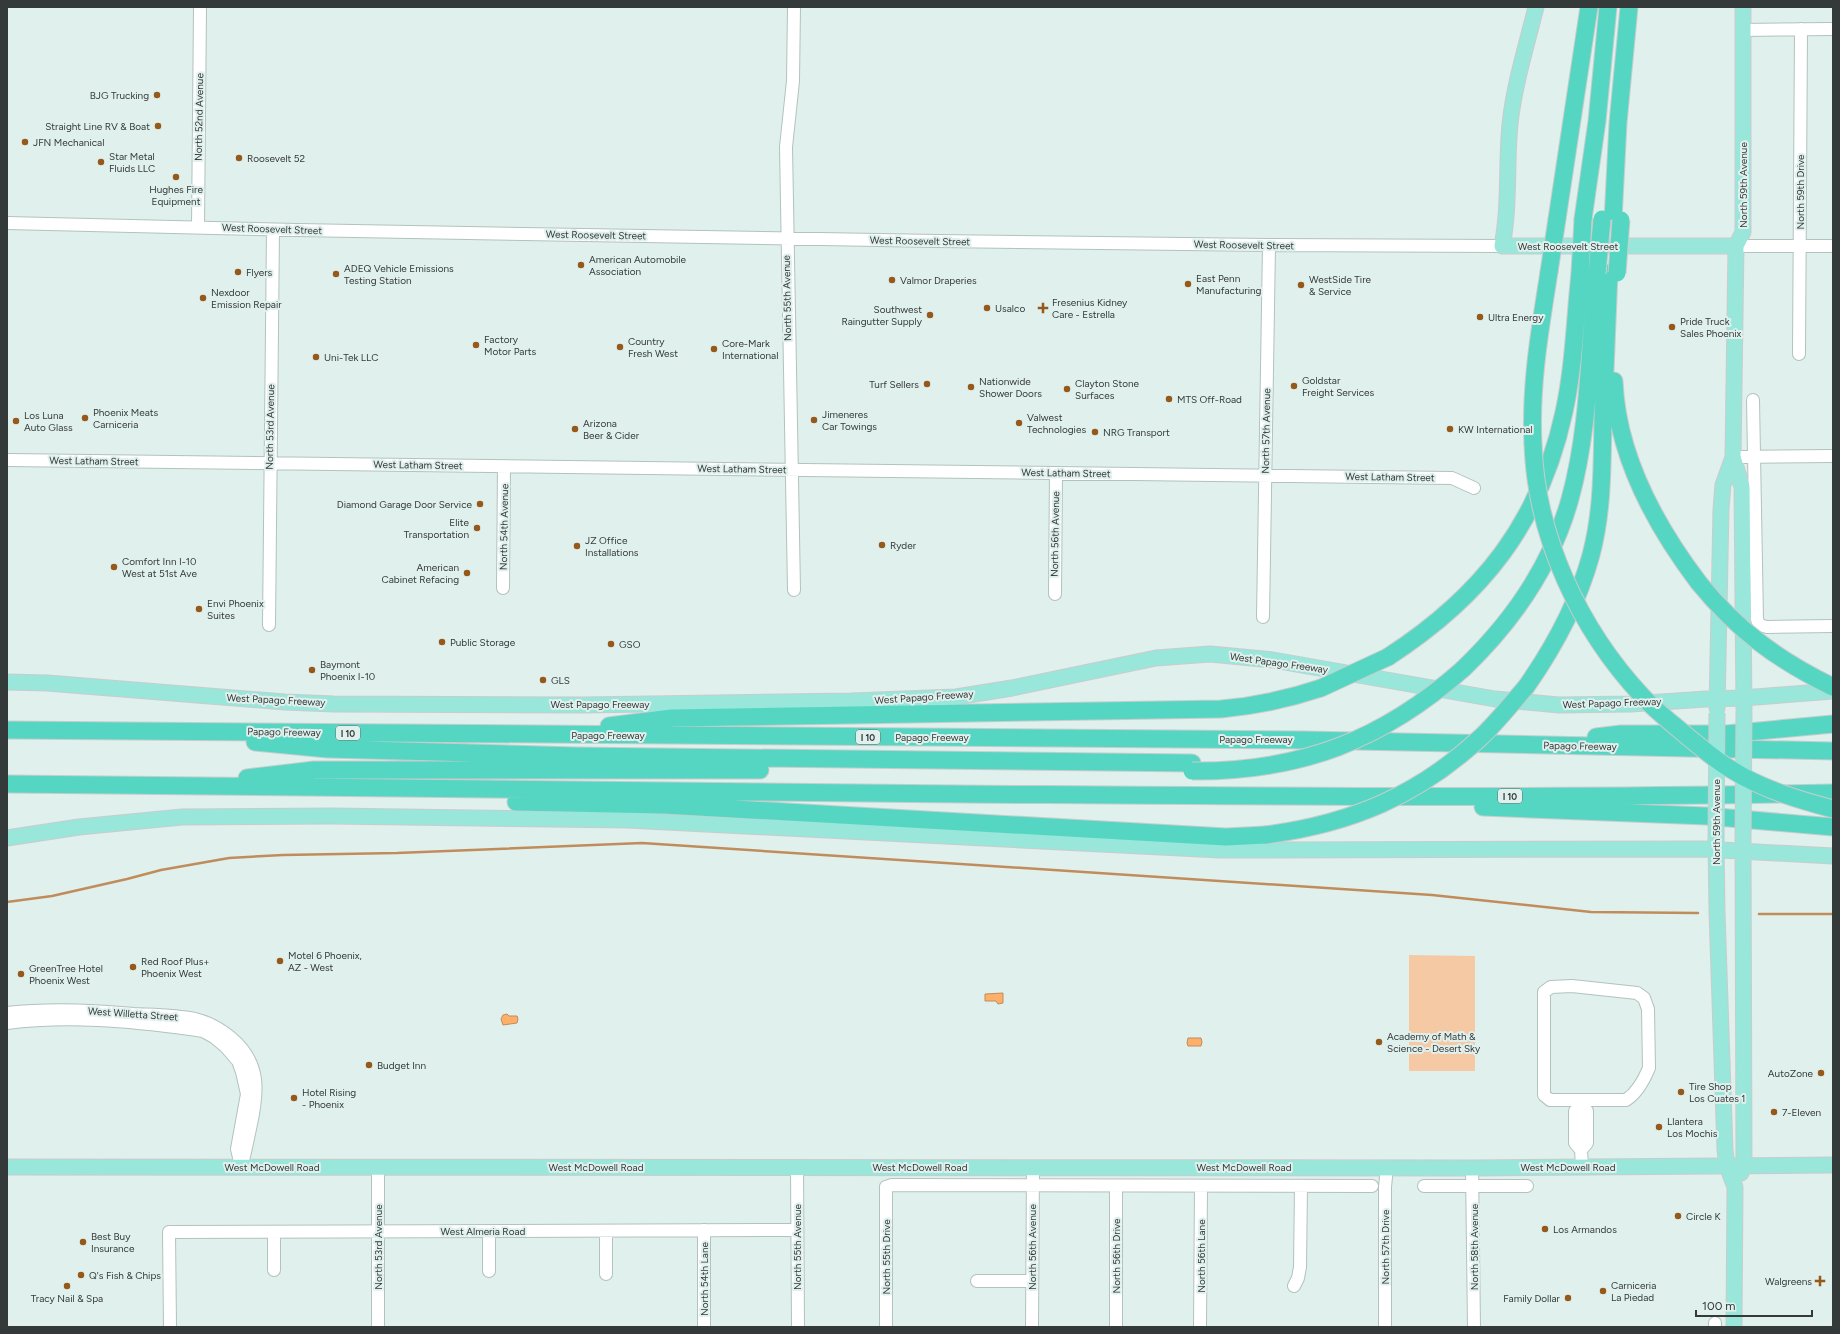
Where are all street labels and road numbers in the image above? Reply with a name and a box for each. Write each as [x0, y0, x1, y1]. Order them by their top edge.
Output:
street label: North 52nd Avenue [192, 72, 206, 161]
street label: North 59th Avenue [1737, 142, 1750, 228]
street label: North 59th Drive [1794, 154, 1807, 230]
street label: West Roosevelt Street [222, 221, 323, 237]
street label: West Roosevelt Street [546, 228, 647, 242]
street label: West Roosevelt Street [870, 234, 971, 248]
street label: West Roosevelt Street [1194, 238, 1295, 252]
street label: West Roosevelt Street [1518, 240, 1618, 253]
street label: North 55th Avenue [780, 254, 794, 341]
street label: North 53rd Avenue [263, 384, 277, 470]
street label: North 57th Avenue [1259, 388, 1273, 474]
street label: West Latham Street [49, 454, 139, 468]
street label: West Latham Street [373, 458, 463, 472]
street label: West Latham Street [697, 462, 787, 476]
street label: West Latham Street [1021, 466, 1111, 480]
street label: West Latham Street [1345, 470, 1435, 484]
street label: North 54th Avenue [497, 483, 511, 570]
street label: North 56th Avenue [1048, 490, 1062, 577]
street label: West Papago Freeway [1229, 650, 1330, 676]
street label: West Papago Freeway [874, 687, 975, 707]
street label: West Papago Freeway [226, 691, 327, 709]
street label: West Papago Freeway [1562, 695, 1662, 711]
street label: West Papago Freeway [550, 698, 650, 711]
street label: Papago Freeway [247, 725, 322, 739]
road number: I 10 [336, 726, 360, 740]
street label: Papago Freeway [571, 729, 645, 742]
road number: I 10 [856, 730, 880, 744]
street label: Papago Freeway [895, 731, 969, 744]
street label: Papago Freeway [1219, 733, 1293, 746]
street label: Papago Freeway [1543, 739, 1618, 753]
street label: North 59th Avenue [1710, 779, 1723, 865]
road number: I 10 [1498, 789, 1522, 803]
street label: West Willetta Street [87, 1004, 179, 1024]
street label: West McDowell Road [224, 1161, 320, 1174]
street label: West McDowell Road [548, 1161, 644, 1174]
street label: West McDowell Road [872, 1161, 968, 1174]
street label: West McDowell Road [1196, 1161, 1292, 1174]
street label: West McDowell Road [1520, 1161, 1616, 1174]
street label: North 58th Avenue [1468, 1203, 1481, 1290]
street label: North 53rd Avenue [372, 1204, 385, 1290]
street label: North 55th Avenue [791, 1204, 804, 1290]
street label: North 56th Avenue [1026, 1204, 1039, 1290]
street label: North 57th Drive [1379, 1209, 1392, 1284]
street label: North 56th Drive [1110, 1218, 1123, 1294]
street label: North 55th Drive [880, 1219, 893, 1295]
street label: North 56th Lane [1195, 1219, 1208, 1293]
street label: West Almeria Road [441, 1225, 526, 1238]
street label: North 54th Lane [698, 1242, 711, 1316]

